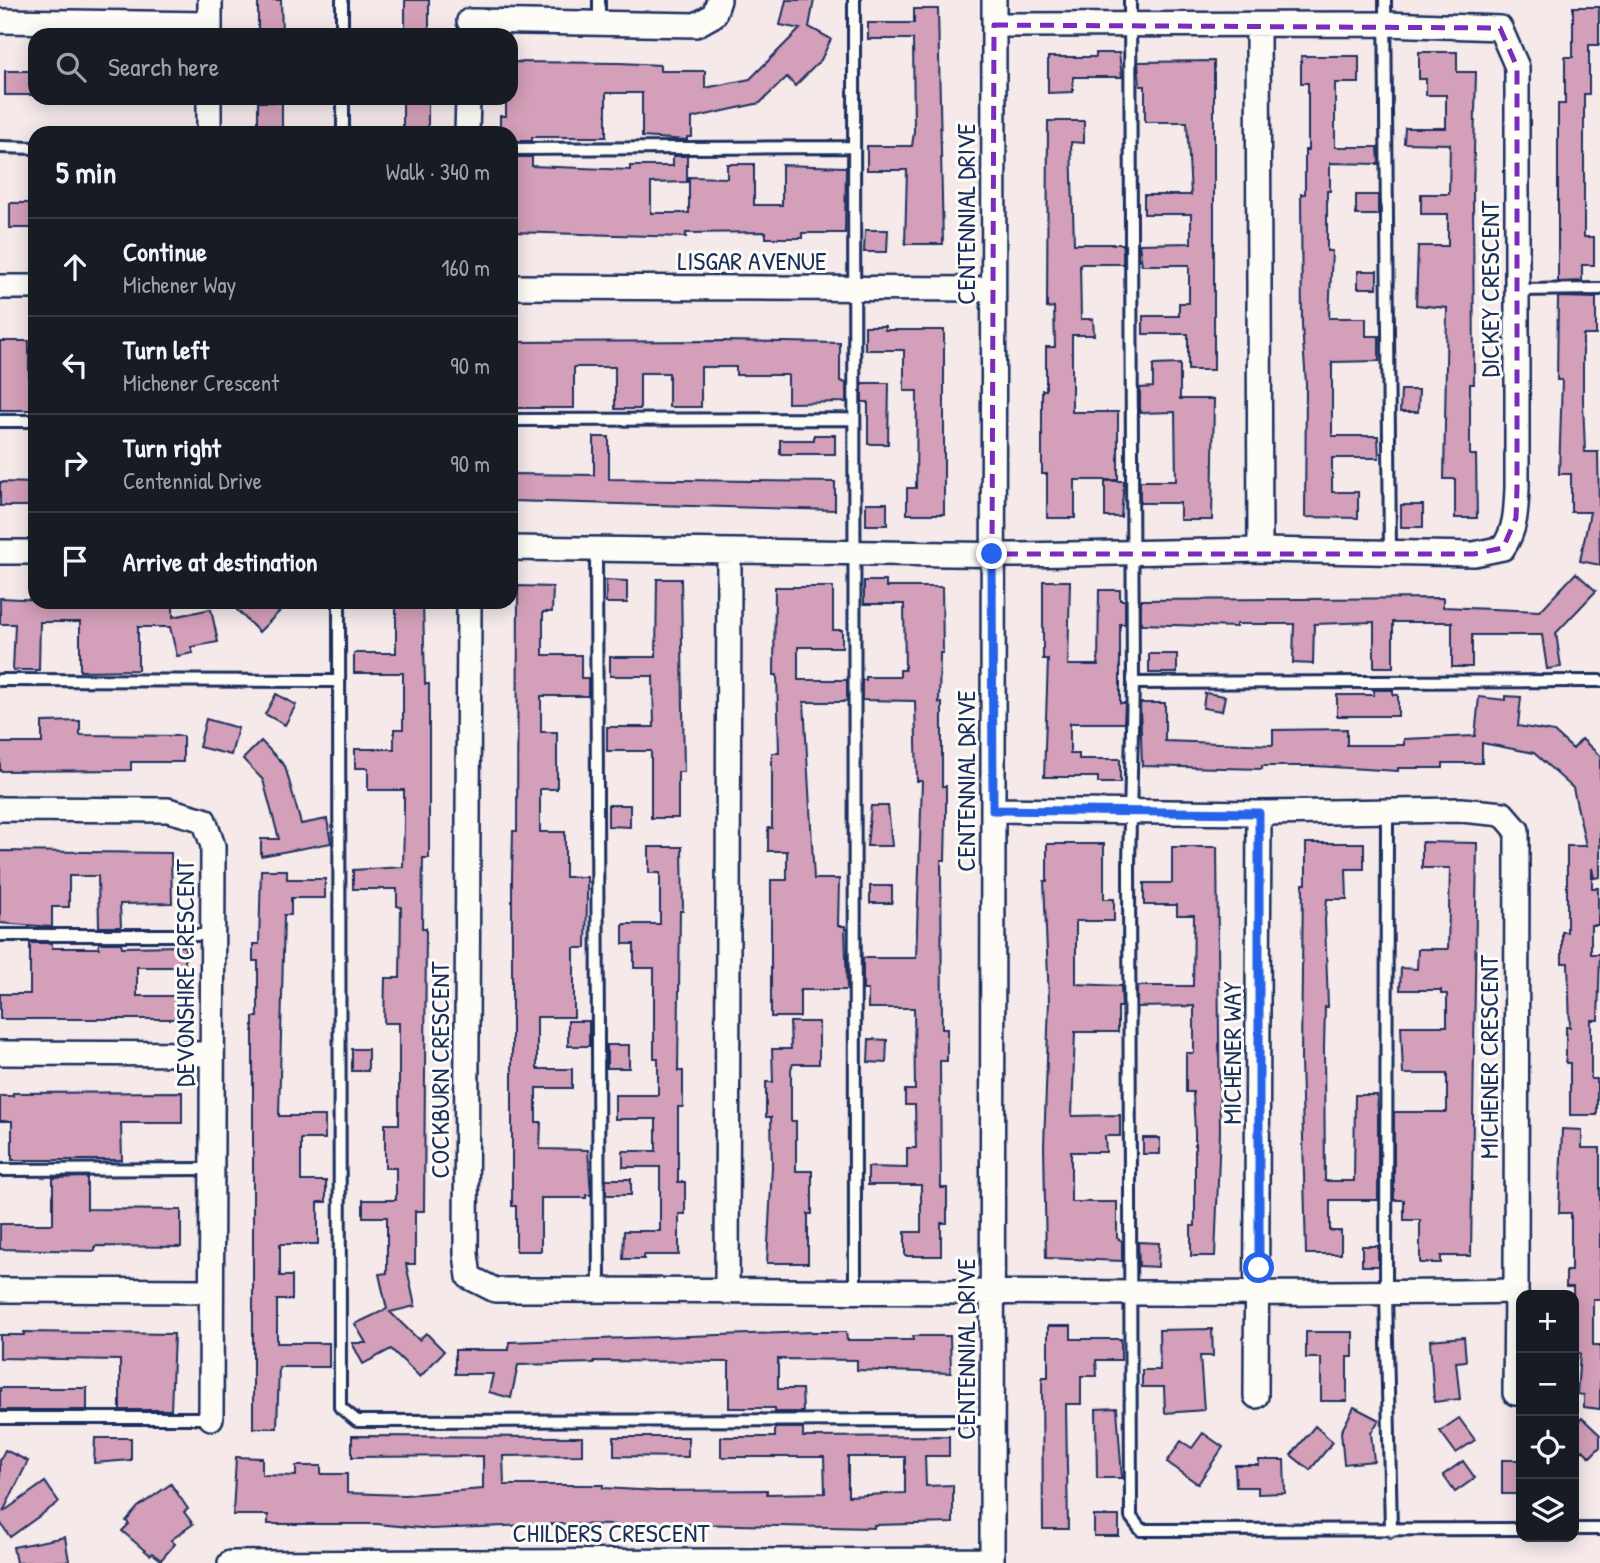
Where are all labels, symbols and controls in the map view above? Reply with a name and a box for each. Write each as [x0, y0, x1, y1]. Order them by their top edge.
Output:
search box [28, 28, 518, 105]
icon: search [52, 48, 90, 86]
text: Search here [108, 49, 219, 84]
street label: CENTENNIAL DRIVE [948, 123, 983, 305]
text: 5 min [56, 152, 116, 192]
text: Walk · 340 m [386, 156, 490, 187]
street label: DICKEY CRESCENT [1472, 200, 1507, 377]
text: Continue [123, 234, 207, 269]
street label: LISGAR AVENUE [677, 243, 827, 278]
icon: ahead [56, 248, 94, 286]
text: 160 m [441, 252, 490, 283]
text: Michener Way [123, 269, 236, 300]
text: Turn left [123, 332, 209, 367]
icon: left [56, 346, 94, 384]
text: 90 m [450, 350, 490, 381]
text: Michener Crescent [123, 367, 279, 398]
text: Turn right [123, 430, 221, 465]
icon: right [56, 444, 94, 482]
text: 90 m [450, 448, 490, 479]
text: Centennial Drive [123, 465, 262, 496]
route end [976, 538, 1007, 569]
icon: arrive [56, 542, 94, 580]
text: Arrive at destination [123, 544, 318, 579]
street label: CENTENNIAL DRIVE [948, 690, 983, 872]
street label: DEVONSHIRE CRESCENT [167, 858, 202, 1087]
street label: MICHENER CRESCENT [1471, 954, 1506, 1159]
street label: COCKBURN CRESCENT [422, 961, 457, 1178]
street label: MICHENER WAY [1214, 981, 1249, 1124]
route start [1243, 1252, 1274, 1283]
street label: CENTENNIAL DRIVE [948, 1258, 983, 1440]
map controls [1516, 1290, 1579, 1542]
button: + [1516, 1290, 1579, 1353]
button: − [1516, 1353, 1579, 1416]
button: locate [1516, 1416, 1579, 1479]
button: layers [1516, 1479, 1579, 1542]
street label: CHILDERS CRESCENT [513, 1515, 710, 1550]

